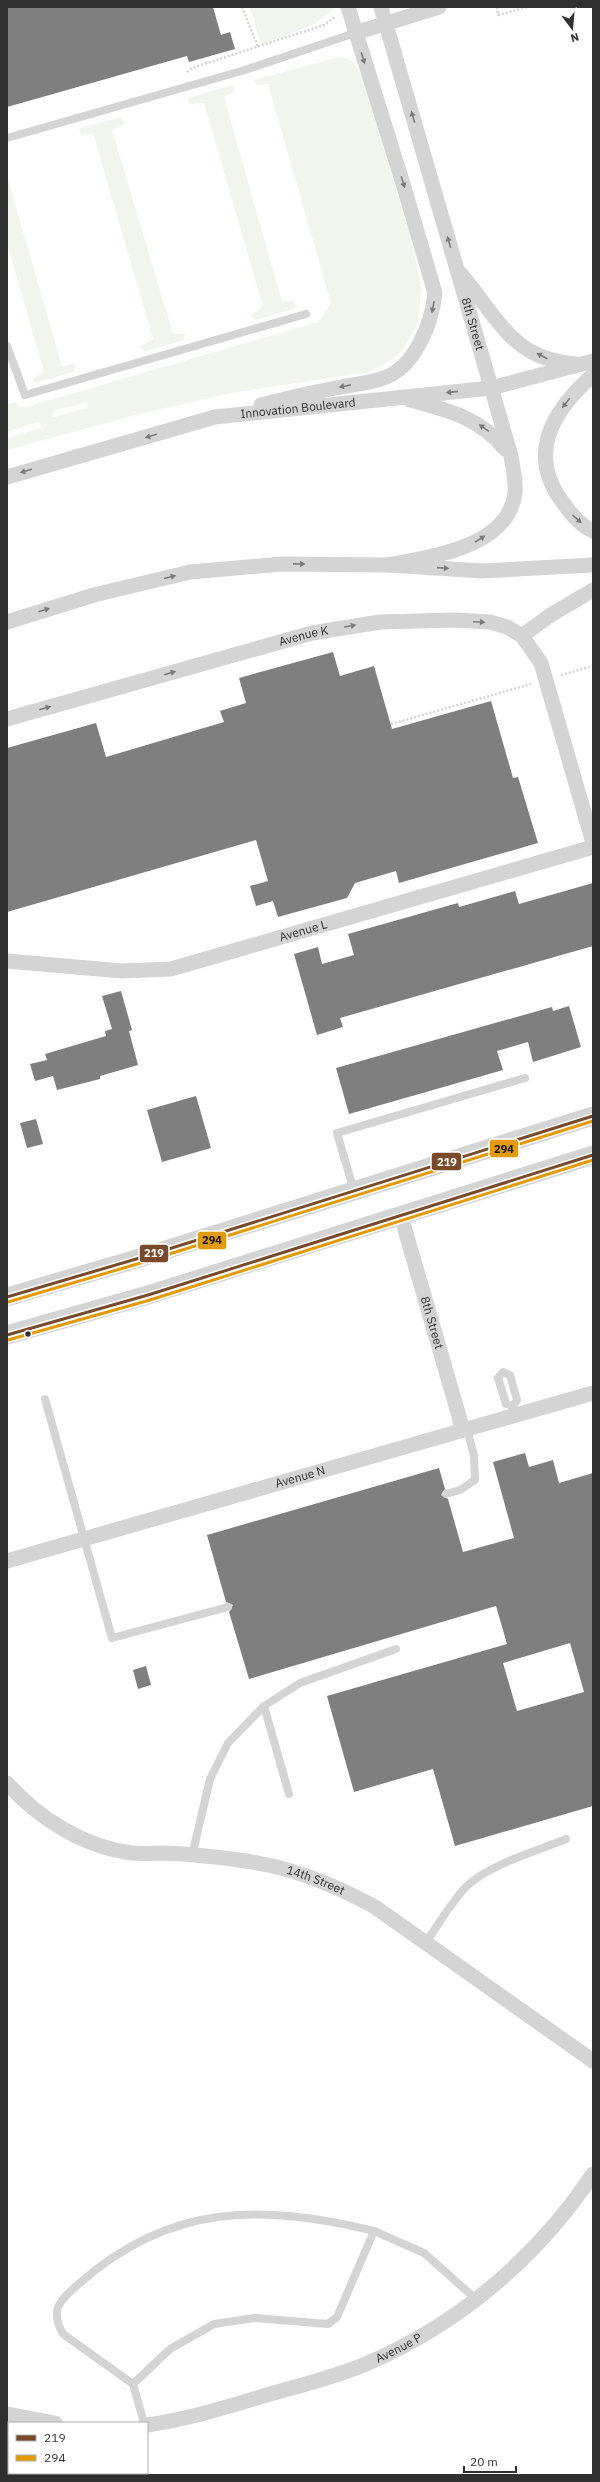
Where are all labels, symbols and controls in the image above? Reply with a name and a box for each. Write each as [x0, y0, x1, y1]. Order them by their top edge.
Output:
north arrow [552, 8, 592, 48]
text: N [569, 30, 581, 45]
one-way arrow [360, 52, 366, 64]
one-way arrow [410, 111, 416, 123]
one-way arrow [400, 176, 406, 188]
one-way arrow [446, 236, 452, 248]
street label: 8th Street [459, 296, 488, 352]
one-way arrow [430, 301, 436, 313]
one-way arrow [536, 352, 547, 359]
one-way arrow [338, 383, 351, 389]
one-way arrow [446, 389, 458, 395]
street label: Innovation Boulevard [240, 394, 356, 421]
one-way arrow [562, 398, 571, 409]
one-way arrow [479, 424, 489, 432]
one-way arrow [145, 433, 157, 439]
one-way arrow [20, 468, 32, 474]
one-way arrow [571, 514, 582, 523]
one-way arrow [475, 535, 485, 543]
one-way arrow [293, 561, 306, 567]
one-way arrow [437, 565, 449, 572]
one-way arrow [164, 573, 176, 579]
one-way arrow [39, 607, 51, 613]
one-way arrow [473, 618, 485, 625]
street label: Avenue K [277, 622, 330, 649]
one-way arrow [343, 623, 356, 629]
one-way arrow [164, 670, 176, 676]
one-way arrow [39, 705, 51, 711]
street label: Avenue L [277, 916, 329, 944]
line badge: 294 [489, 1139, 519, 1158]
text: 294 [494, 1142, 514, 1156]
line badge: 219 [431, 1152, 462, 1171]
text: 219 [437, 1155, 457, 1169]
line badge: 294 [197, 1231, 227, 1250]
text: 294 [202, 1233, 222, 1247]
line badge: 219 [139, 1244, 169, 1263]
text: 219 [144, 1246, 164, 1260]
street label: 8th Street [418, 1294, 447, 1351]
unlabelled marker [23, 1329, 33, 1339]
street label: Avenue N [273, 1462, 327, 1491]
street label: 14th Street [285, 1862, 347, 1898]
street label: Avenue P [373, 2329, 424, 2366]
legend [8, 2422, 148, 2474]
text: 219 [44, 2430, 66, 2445]
scale bar [464, 2448, 516, 2474]
text: 294 [44, 2450, 66, 2465]
text: 20 m [470, 2454, 498, 2469]

